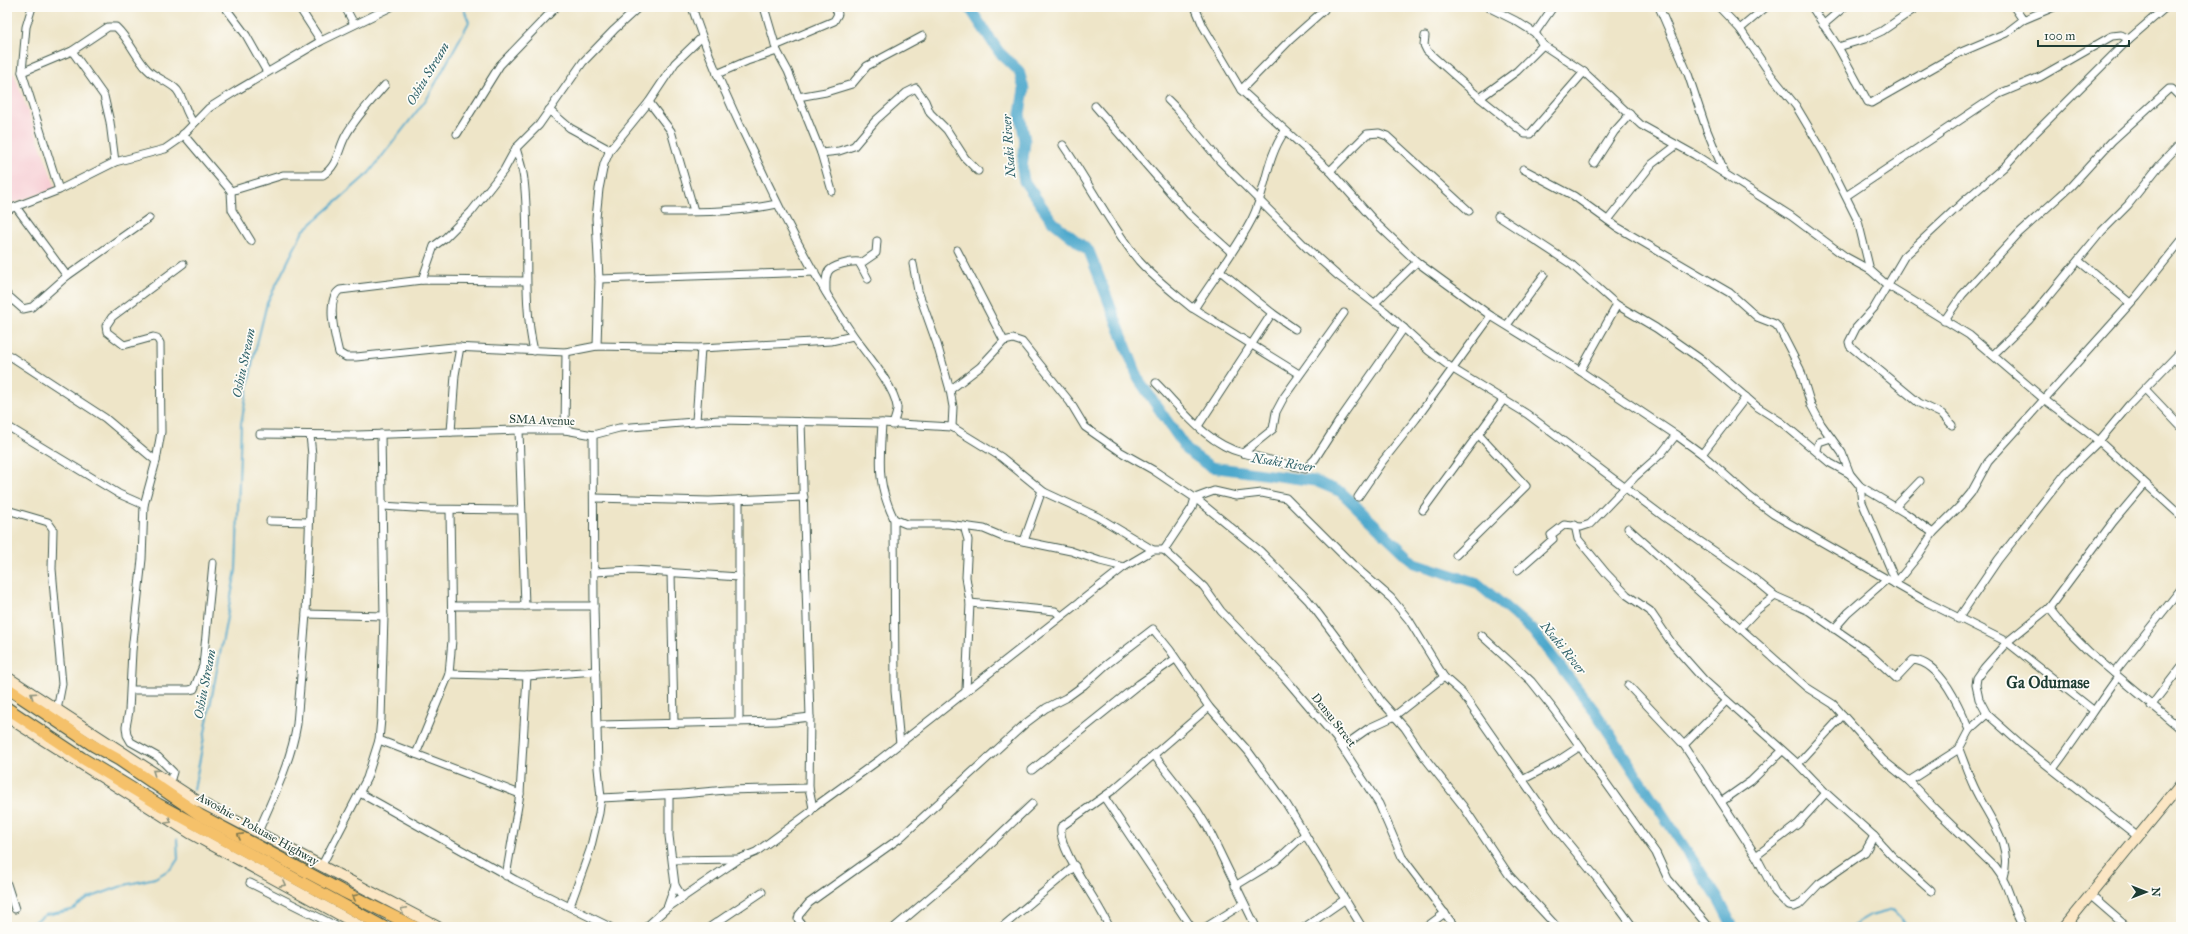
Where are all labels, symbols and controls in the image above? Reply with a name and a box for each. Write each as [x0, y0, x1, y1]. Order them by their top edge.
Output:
scale bar [2038, 22, 2129, 48]
text: 100 m [2044, 29, 2075, 43]
water label: Oshiu Stream [403, 39, 453, 108]
water label: Nsaki River [999, 113, 1019, 179]
water label: Oshiu Stream [229, 326, 259, 399]
street label: SMA Avenue [509, 412, 575, 428]
water label: Nsaki River [1249, 450, 1316, 476]
water label: Nsaki River [1536, 618, 1589, 678]
water label: Oshiu Stream [190, 647, 220, 720]
district label: Ga Odumase [2006, 673, 2090, 692]
street label: Densu Street [1309, 690, 1360, 750]
one-way arrow [31, 693, 38, 700]
one-way arrow [152, 770, 159, 777]
street label: Awoshie - Pokuase Highway [193, 789, 322, 869]
one-way arrow [165, 817, 172, 824]
one-way arrow [237, 833, 244, 840]
north arrow [2126, 872, 2166, 912]
one-way arrow [279, 879, 286, 886]
text: N [2149, 887, 2162, 897]
one-way arrow [351, 894, 359, 902]
one-way arrow [400, 907, 407, 914]

